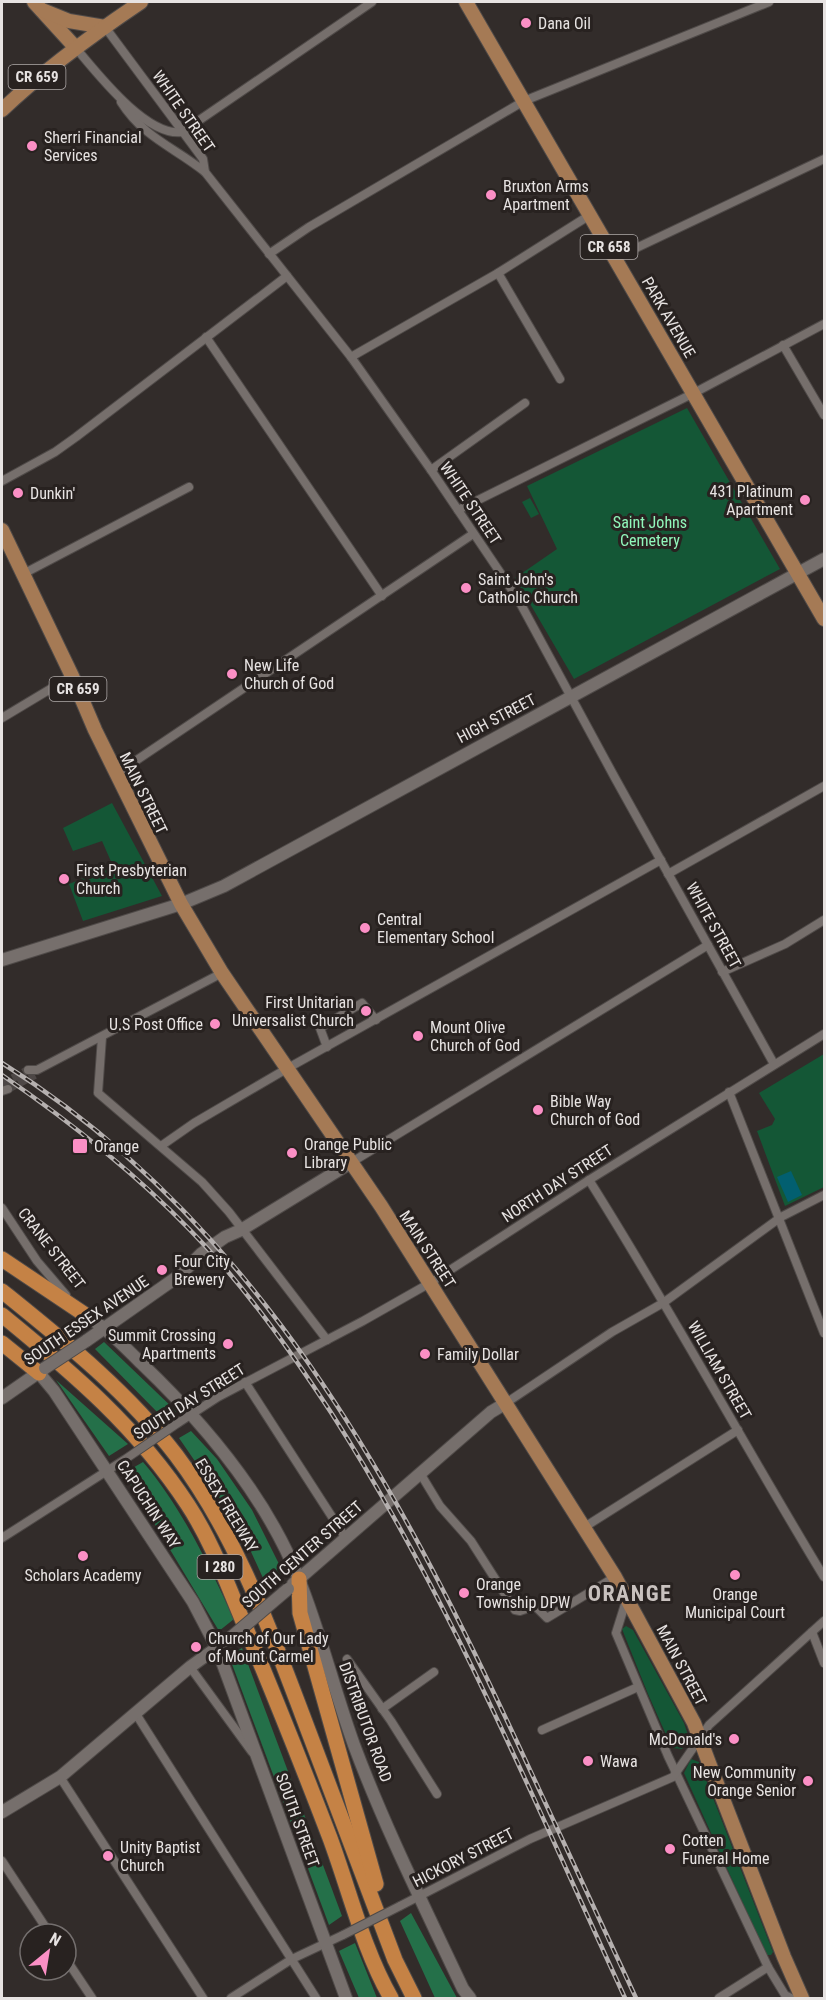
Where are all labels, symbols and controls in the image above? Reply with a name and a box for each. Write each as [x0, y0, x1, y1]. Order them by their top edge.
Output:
place label: Dana Oil [538, 14, 591, 33]
marker: Dana Oil [519, 16, 533, 30]
road number: CR 659 [9, 65, 66, 89]
street label: WHITE STREET [148, 67, 219, 156]
place label: Sherri Financial Services [44, 128, 142, 165]
marker: Sherri Financial Services [25, 139, 39, 153]
place label: Bruxton Arms Apartment [503, 177, 589, 214]
marker: Bruxton Arms Apartment [484, 188, 498, 202]
road number: CR 658 [580, 235, 638, 259]
street label: PARK AVENUE [638, 273, 699, 361]
street label: WHITE STREET [436, 458, 505, 548]
place label: 431 Platinum Apartment [709, 482, 793, 519]
place label: Dunkin' [30, 484, 75, 503]
marker: Dunkin' [11, 486, 25, 500]
marker: 431 Platinum Apartment [798, 493, 812, 507]
park label: Saint Johns Cemetery [613, 513, 687, 550]
place label: Saint John's Catholic Church [478, 570, 578, 607]
marker: Saint John's Catholic Church [459, 581, 473, 595]
place label: New Life Church of God [244, 656, 334, 693]
marker: New Life Church of God [225, 667, 239, 681]
road number: CR 659 [50, 677, 106, 701]
street label: HIGH STREET [454, 690, 539, 747]
street label: MAIN STREET [116, 749, 171, 837]
place label: First Presbyterian Church [76, 861, 187, 898]
marker: First Presbyterian Church [57, 872, 71, 886]
street label: WHITE STREET [682, 879, 745, 972]
place label: Central Elementary School [377, 910, 494, 947]
marker: Central Elementary School [358, 921, 372, 935]
place label: First Unitarian Universalist Church [232, 993, 354, 1030]
marker: First Unitarian Universalist Church [359, 1004, 373, 1018]
place label: U.S Post Office [109, 1015, 203, 1034]
marker: U.S Post Office [208, 1017, 222, 1031]
place label: Mount Olive Church of God [430, 1018, 520, 1055]
marker: Mount Olive Church of God [411, 1029, 425, 1043]
place label: Bible Way Church of God [550, 1092, 640, 1129]
marker: Bible Way Church of God [531, 1103, 545, 1117]
place label: Orange Public Library [304, 1135, 392, 1172]
marker: Orange [71, 1137, 89, 1155]
place label: Orange [94, 1137, 139, 1156]
street label: NORTH DAY STREET [498, 1140, 616, 1226]
marker: Orange Public Library [285, 1146, 299, 1160]
street label: CRANE STREET [14, 1204, 89, 1293]
street label: MAIN STREET [396, 1207, 460, 1292]
place label: Four City Brewery [174, 1252, 230, 1289]
marker: Four City Brewery [155, 1263, 169, 1277]
street label: SOUTH ESSEX AVENUE [20, 1272, 152, 1369]
street label: WILLIAM STREET [684, 1318, 755, 1423]
place label: Summit Crossing Apartments [108, 1326, 216, 1363]
marker: Summit Crossing Apartments [221, 1337, 235, 1351]
place label: Family Dollar [437, 1345, 519, 1364]
marker: Family Dollar [418, 1347, 432, 1361]
street label: SOUTH DAY STREET [130, 1359, 249, 1443]
street label: ESSEX FREEWAY [191, 1455, 262, 1556]
street label: CAPUCHIN WAY [113, 1457, 185, 1553]
street label: SOUTH CENTER STREET [238, 1497, 366, 1612]
marker: Scholars Academy [76, 1549, 90, 1563]
road number: I 280 [198, 1555, 242, 1579]
place label: Scholars Academy [24, 1566, 142, 1585]
marker: Orange Municipal Court [728, 1568, 742, 1582]
place label: Orange Township DPW [476, 1575, 570, 1612]
district label: ORANGE [588, 1581, 672, 1606]
place label: Orange Municipal Court [685, 1585, 785, 1622]
marker: Orange Township DPW [457, 1586, 471, 1600]
street label: MAIN STREET [652, 1622, 711, 1709]
place label: Church of Our Lady of Mount Carmel [208, 1629, 329, 1666]
marker: Church of Our Lady of Mount Carmel [189, 1640, 203, 1654]
street label: DISTRIBUTOR ROAD [335, 1660, 396, 1785]
place label: McDonald's [649, 1730, 722, 1749]
marker: McDonald's [727, 1732, 741, 1746]
place label: Wawa [600, 1752, 638, 1771]
marker: Wawa [581, 1754, 595, 1768]
place label: New Community Orange Senior [693, 1763, 796, 1800]
street label: SOUTH STREET [272, 1771, 323, 1870]
marker: New Community Orange Senior [801, 1774, 815, 1788]
street label: HICKORY STREET [410, 1824, 517, 1891]
place label: Cotten Funeral Home [682, 1831, 770, 1868]
place label: Unity Baptist Church [120, 1838, 200, 1875]
marker: Cotten Funeral Home [663, 1842, 677, 1856]
marker: Unity Baptist Church [101, 1849, 115, 1863]
north arrow [18, 1922, 78, 1982]
text: N [46, 1929, 64, 1950]

